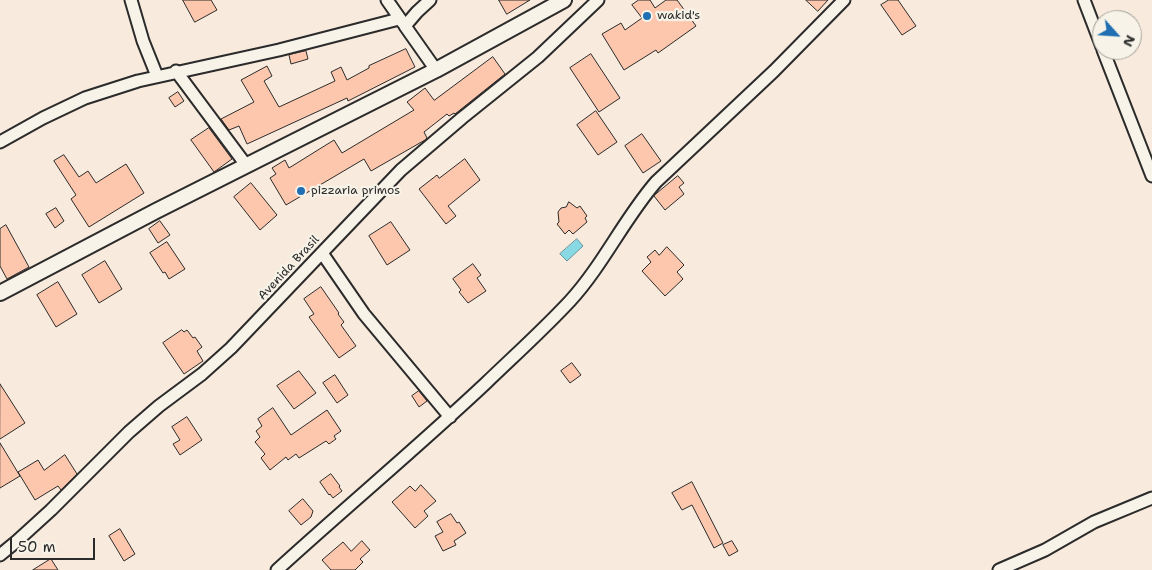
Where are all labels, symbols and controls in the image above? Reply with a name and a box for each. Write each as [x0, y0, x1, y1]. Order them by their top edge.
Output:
place label: wakid's [657, 9, 700, 23]
marker: wakid's [641, 10, 653, 22]
north arrow [1092, 10, 1142, 60]
text: N [1119, 32, 1140, 50]
place label: pizzaria primos [311, 184, 400, 198]
marker: pizzaria primos [295, 185, 307, 197]
street label: Avenida Brasil [255, 233, 323, 303]
scale bar [12, 528, 98, 560]
text: 50 m [18, 537, 56, 557]

